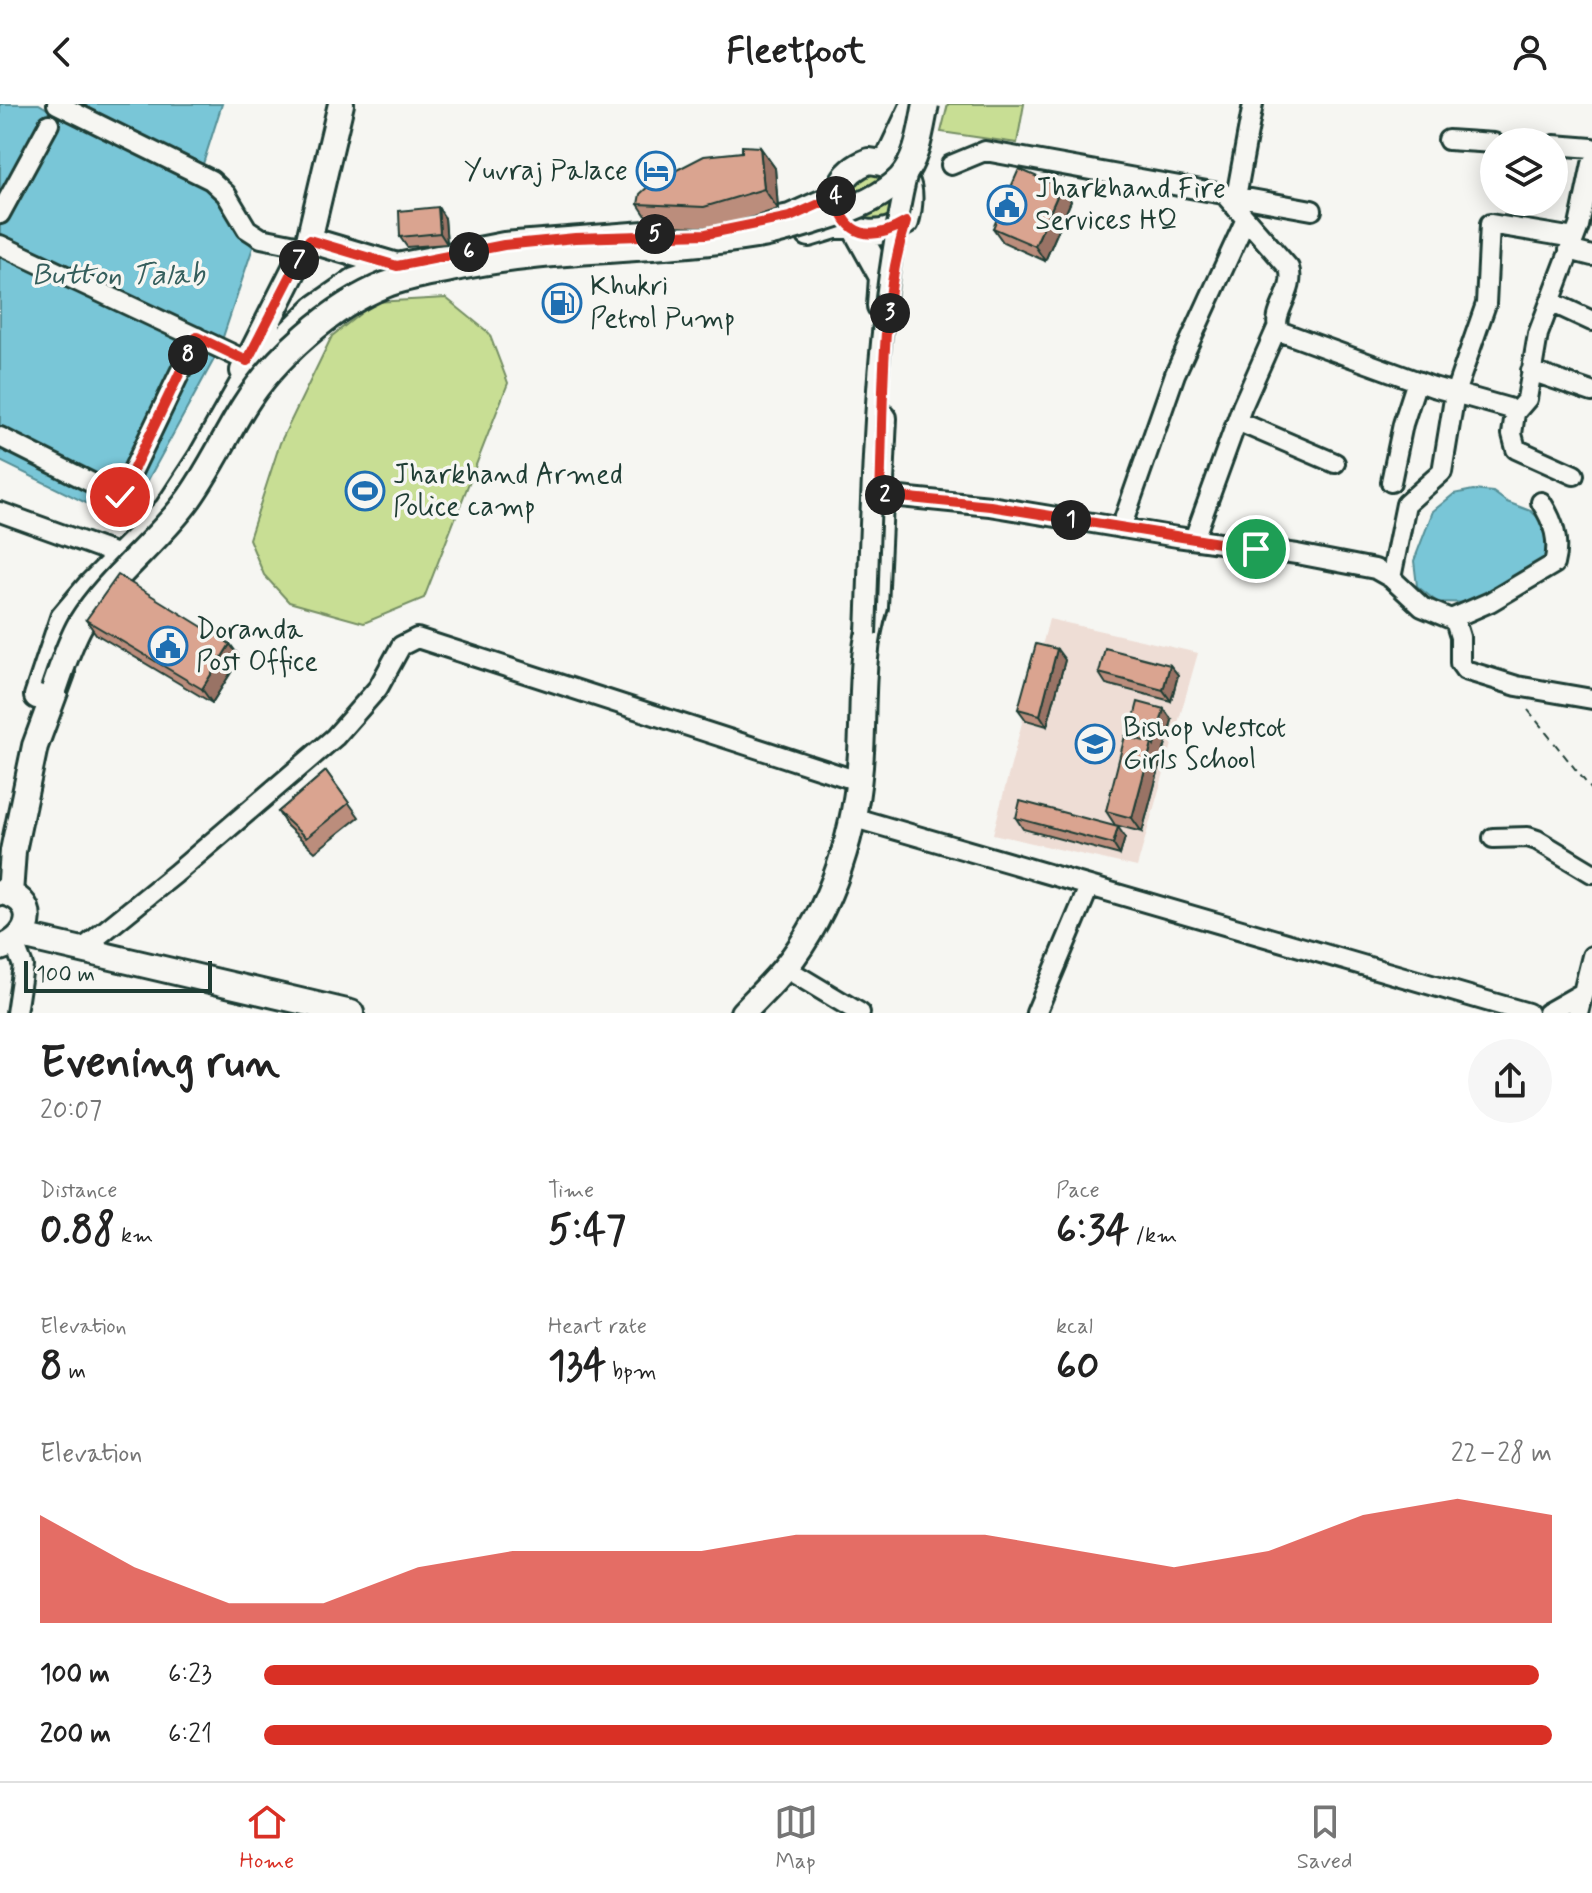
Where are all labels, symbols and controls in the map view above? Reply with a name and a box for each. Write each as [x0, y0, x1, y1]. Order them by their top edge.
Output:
text: Fleetfoot [726, 29, 866, 76]
icon: back [40, 30, 84, 74]
icon: person [1508, 30, 1552, 74]
map controls [1480, 128, 1568, 216]
button: layers [1480, 128, 1568, 216]
hotel icon: Yuvraj Palace [635, 150, 677, 192]
place label: Yuvraj Palace [464, 153, 628, 190]
place label: Jharkhand Fire Services HQ [1035, 171, 1226, 240]
pin: 4 [816, 176, 856, 216]
text: 4 [830, 182, 842, 210]
public building icon: Jharkhand Fire Services HQ [986, 184, 1028, 226]
pin: 5 [635, 214, 675, 254]
text: 5 [648, 220, 662, 248]
pin: 6 [449, 232, 489, 272]
text: 6 [463, 238, 475, 266]
pin: 7 [279, 240, 319, 280]
text: 7 [292, 246, 306, 274]
water label: Button Talab [32, 256, 206, 295]
place label: Khukri Petrol Pump [590, 269, 735, 338]
fuel station icon: Khukri Petrol Pump [541, 282, 583, 324]
pin: 3 [870, 293, 910, 333]
text: 3 [885, 299, 895, 327]
pin: 8 [168, 335, 208, 375]
text: 8 [182, 341, 194, 369]
place label: Jharkhand Armed Police camp [393, 457, 623, 526]
pin [86, 463, 154, 531]
sports icon: Jharkhand Armed Police camp [344, 470, 386, 512]
icon: check [98, 475, 142, 519]
pin: 2 [865, 475, 905, 515]
text: 2 [880, 481, 890, 509]
pin: 1 [1051, 500, 1091, 540]
text: 1 [1066, 506, 1076, 534]
pin [1222, 515, 1290, 583]
icon: arrive [1234, 527, 1278, 571]
place label: Doranda Post Office [196, 612, 318, 681]
public building icon: Doranda Post Office [147, 625, 189, 667]
place label: Bishop Westcot Girls School [1123, 710, 1286, 779]
school or university icon: Bishop Westcot Girls School [1074, 723, 1116, 765]
scale bar [24, 957, 212, 993]
text: 100 m [36, 961, 95, 989]
text: Evening run [40, 1035, 280, 1093]
button: share [1468, 1039, 1552, 1123]
text: 20:07 [40, 1094, 102, 1128]
text: Distance [40, 1177, 117, 1205]
text: Time [548, 1177, 594, 1205]
text: Pace [1056, 1177, 1100, 1205]
text: 0.88 [40, 1205, 115, 1257]
text: 5:47 [548, 1205, 626, 1257]
text: 6:34 [1056, 1205, 1130, 1257]
text: km [115, 1222, 153, 1250]
text: /km [1130, 1222, 1177, 1250]
text: Elevation [40, 1313, 127, 1341]
text: Heart rate [548, 1313, 647, 1341]
text: kcal [1056, 1313, 1093, 1341]
text: 8 [40, 1341, 63, 1393]
text: 134 [548, 1341, 606, 1393]
text: 60 [1056, 1341, 1099, 1393]
text: m [63, 1358, 86, 1386]
text: bpm [606, 1358, 657, 1386]
text: Elevation [40, 1437, 142, 1471]
text: 22–28 m [1451, 1437, 1552, 1471]
text: 100 m [40, 1658, 110, 1692]
text: 6:23 [168, 1658, 212, 1692]
text: 200 m [40, 1718, 111, 1752]
text: 6:21 [168, 1718, 212, 1752]
tab: Home [240, 1800, 294, 1876]
tab: Map [774, 1800, 818, 1876]
tab: Saved [1297, 1800, 1352, 1876]

